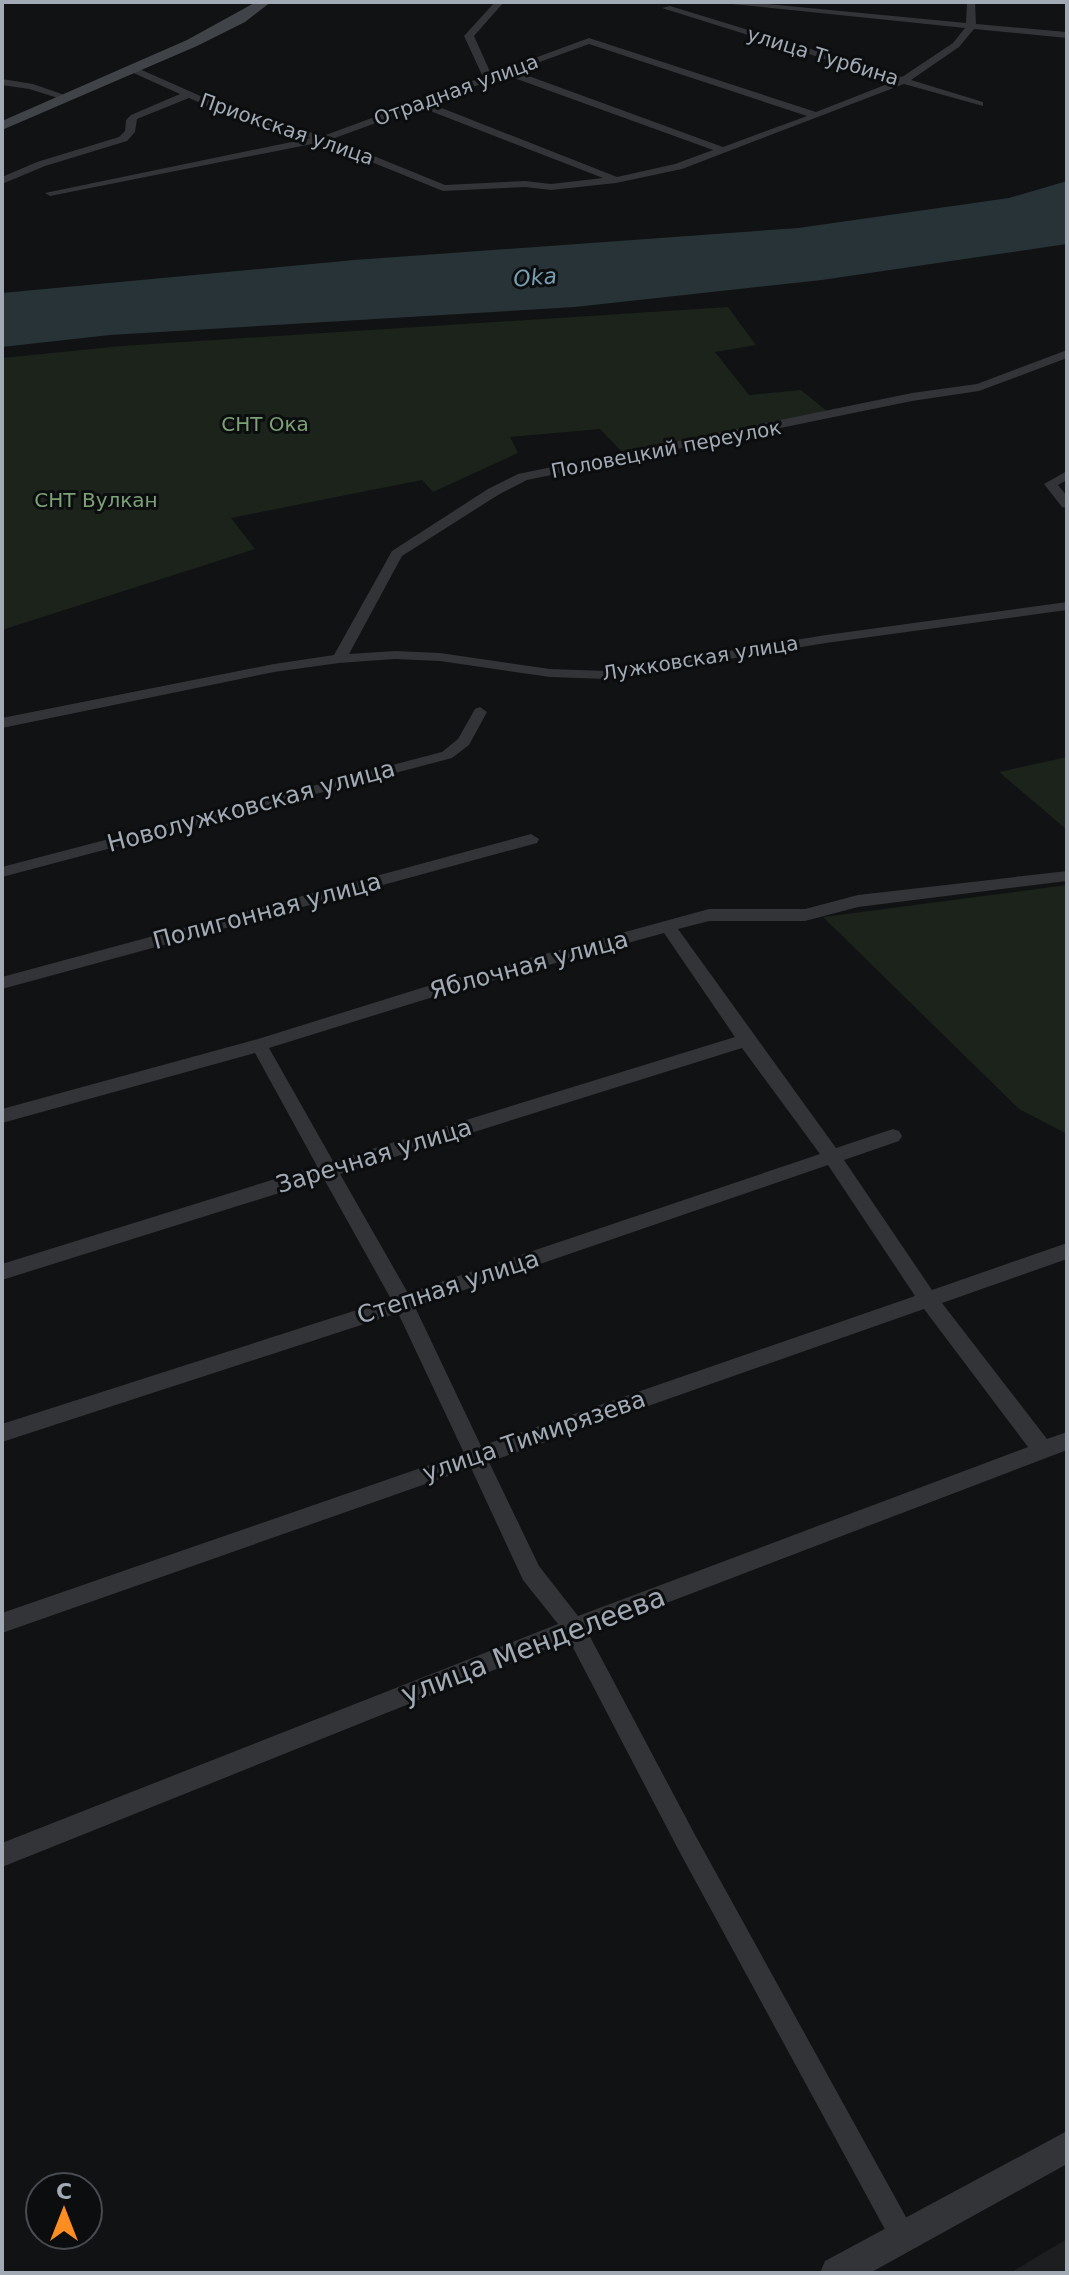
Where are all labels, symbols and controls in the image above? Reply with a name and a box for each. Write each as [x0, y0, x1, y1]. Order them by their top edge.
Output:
street label: улица Турбина [744, 22, 902, 90]
street label: Отрадная улица [370, 49, 542, 131]
street label: Приокская улица [197, 88, 377, 170]
water label: Oka [512, 263, 558, 292]
park label: СНТ Ока [221, 412, 309, 436]
street label: Половецкий переулок [549, 415, 783, 483]
park label: СНТ Вулкан [34, 488, 158, 512]
street label: Лужковская улица [600, 631, 800, 685]
street label: Новолужковская улица [104, 754, 398, 858]
street label: Полигонная улица [150, 867, 384, 955]
street label: Яблочная улица [427, 925, 631, 1005]
street label: Заречная улица [273, 1113, 475, 1199]
street label: Степная улица [353, 1244, 543, 1330]
street label: улица Тимирязева [419, 1385, 649, 1487]
street label: улица Менделеева [397, 1580, 670, 1711]
north arrow [24, 2171, 104, 2251]
text: С [56, 2179, 72, 2204]

